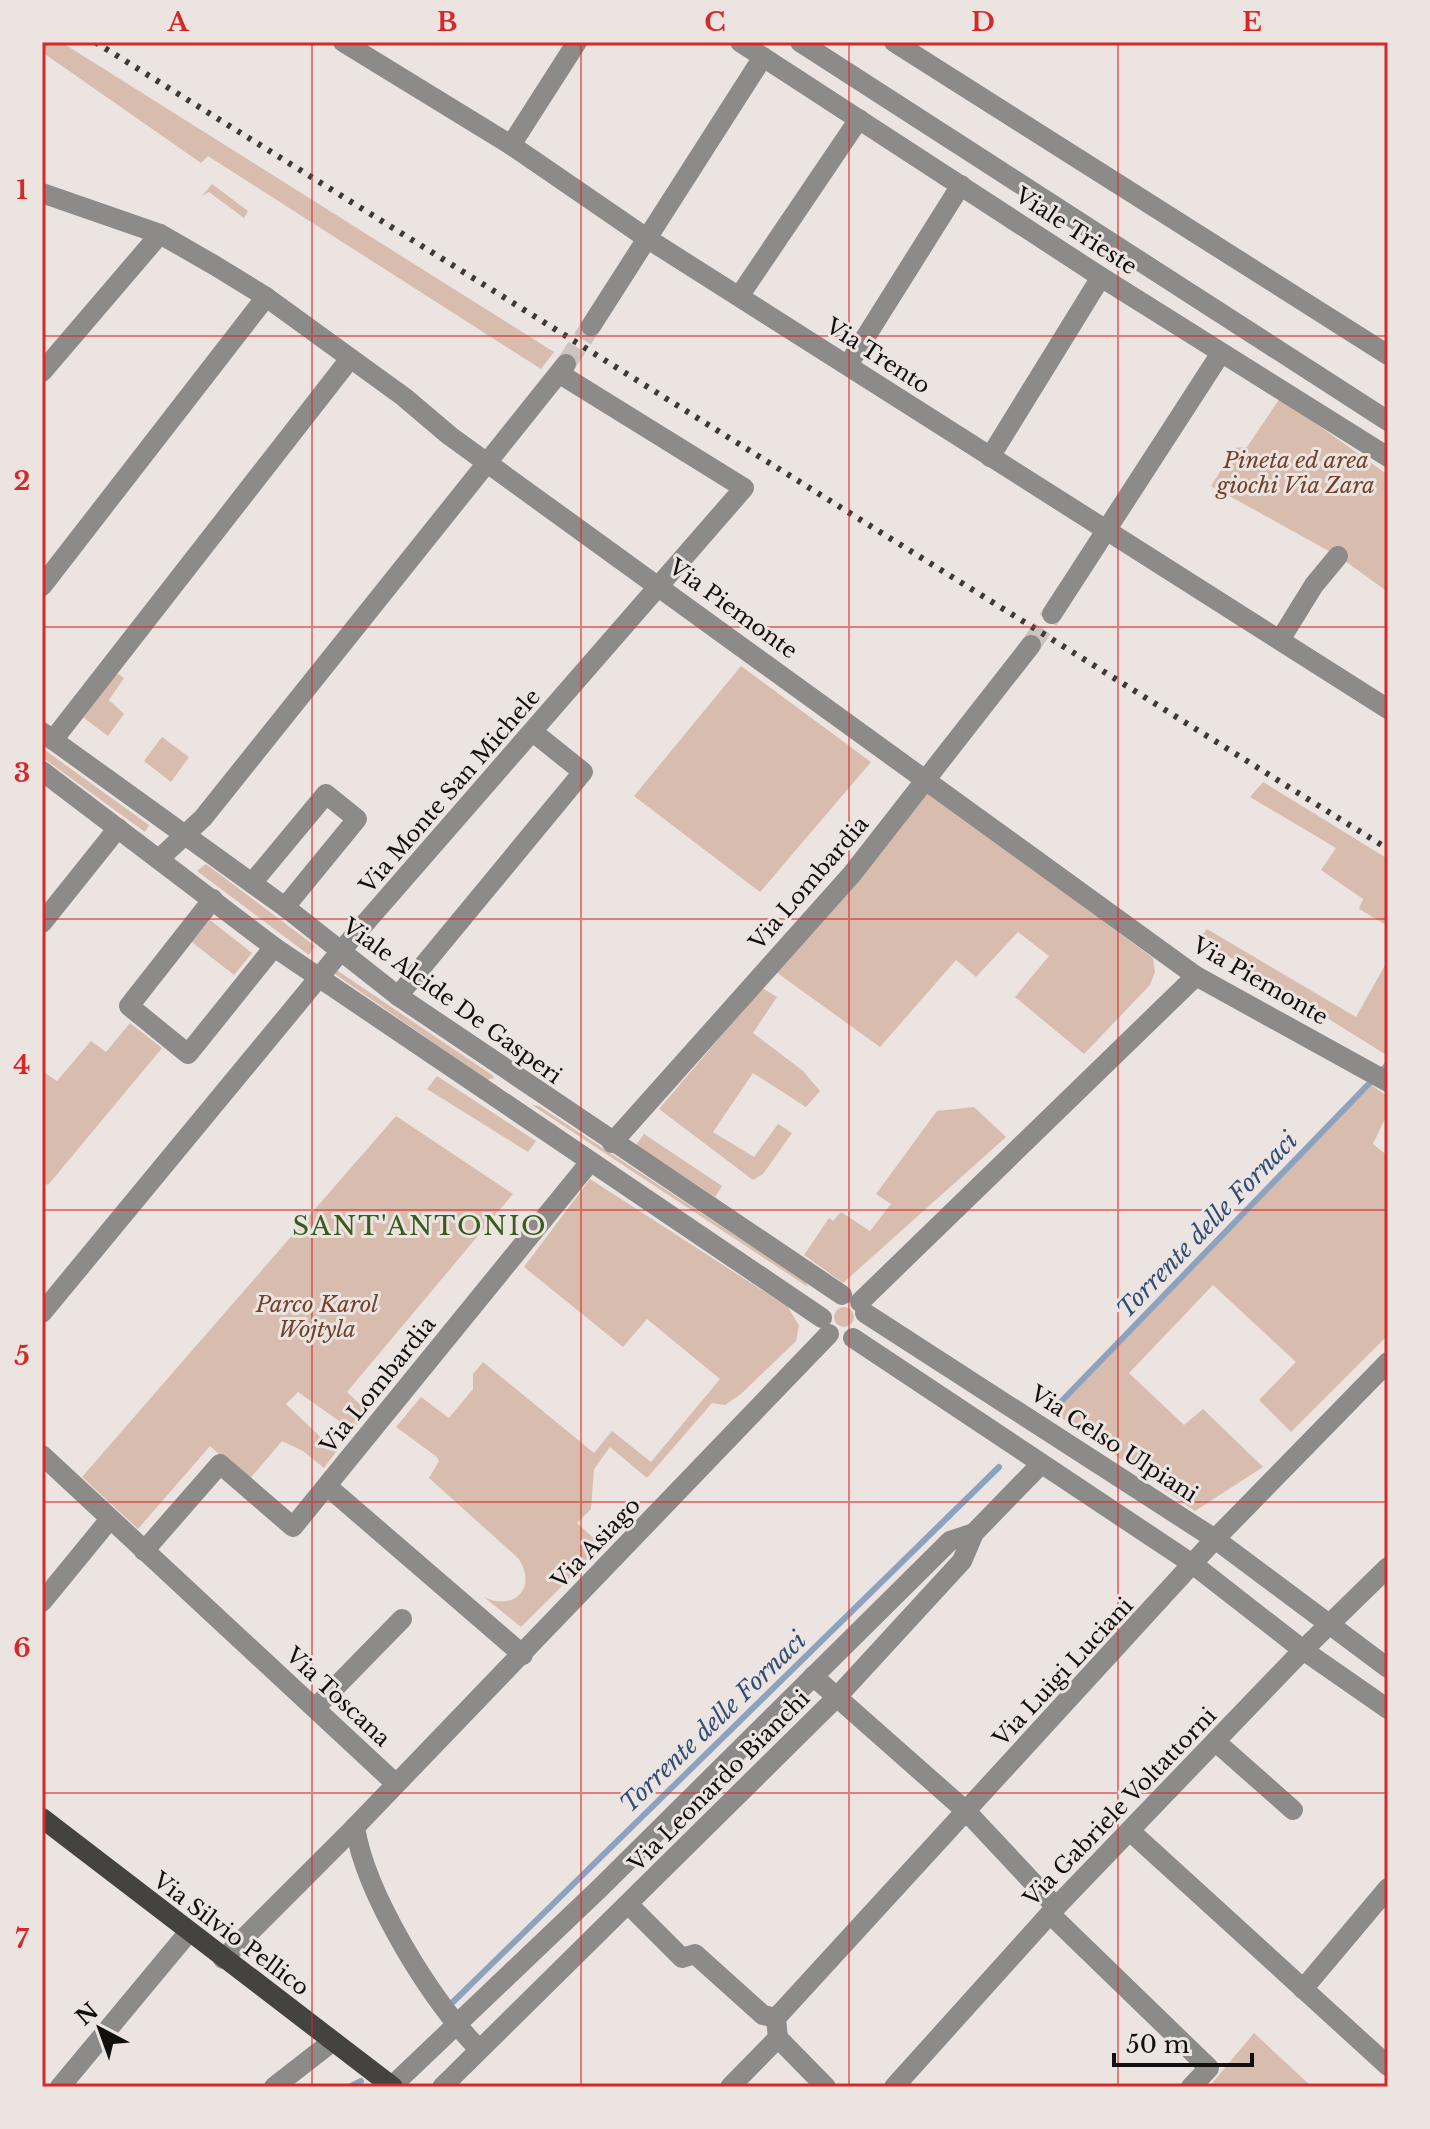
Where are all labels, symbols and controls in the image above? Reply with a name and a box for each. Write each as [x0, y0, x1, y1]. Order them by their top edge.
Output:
text: A [166, 6, 189, 38]
text: B [437, 6, 457, 38]
text: C [704, 6, 726, 38]
text: D [971, 6, 995, 38]
text: E [1242, 6, 1262, 38]
text: 1 [16, 174, 28, 206]
street label: Viale Trieste [1009, 181, 1142, 280]
street label: Via Trento [820, 312, 935, 400]
park label: Pineta ed area giochi Via Zara [1215, 447, 1375, 499]
text: 2 [14, 465, 30, 497]
street label: Via Piemonte [663, 553, 802, 665]
street label: Via Monte San Michele [353, 683, 546, 899]
text: 3 [14, 757, 30, 789]
street label: Via Lombardia [743, 810, 875, 956]
street label: Viale Alcide De Gasperi [336, 912, 567, 1090]
street label: Via Piemonte [1187, 931, 1333, 1031]
text: 4 [13, 1049, 31, 1081]
water label: Torrente delle Fornaci [1111, 1126, 1304, 1324]
district label: SANT'ANTONIO [292, 1210, 548, 1242]
park label: Parco Karol Wojtyla [255, 1291, 378, 1343]
street label: Via Lombardia [314, 1311, 442, 1460]
text: 5 [14, 1340, 30, 1372]
street label: Via Celso Ulpiani [1024, 1379, 1203, 1508]
street label: Via Asiago [545, 1492, 646, 1595]
street label: Via Luigi Luciani [987, 1592, 1139, 1752]
water label: Torrente delle Fornaci [614, 1625, 812, 1818]
text: 6 [13, 1632, 31, 1664]
street label: Via Toscana [279, 1641, 396, 1753]
street label: Via Leonardo Bianchi [622, 1684, 816, 1878]
street label: Via Gabriele Voltattorni [1017, 1702, 1222, 1913]
street label: Via Silvio Pellico [147, 1866, 314, 2001]
text: 7 [15, 1923, 29, 1955]
north arrow [60, 1989, 140, 2069]
text: N [71, 1997, 104, 2031]
scale bar [1114, 2017, 1252, 2067]
text: 50 m [1126, 2030, 1190, 2059]

